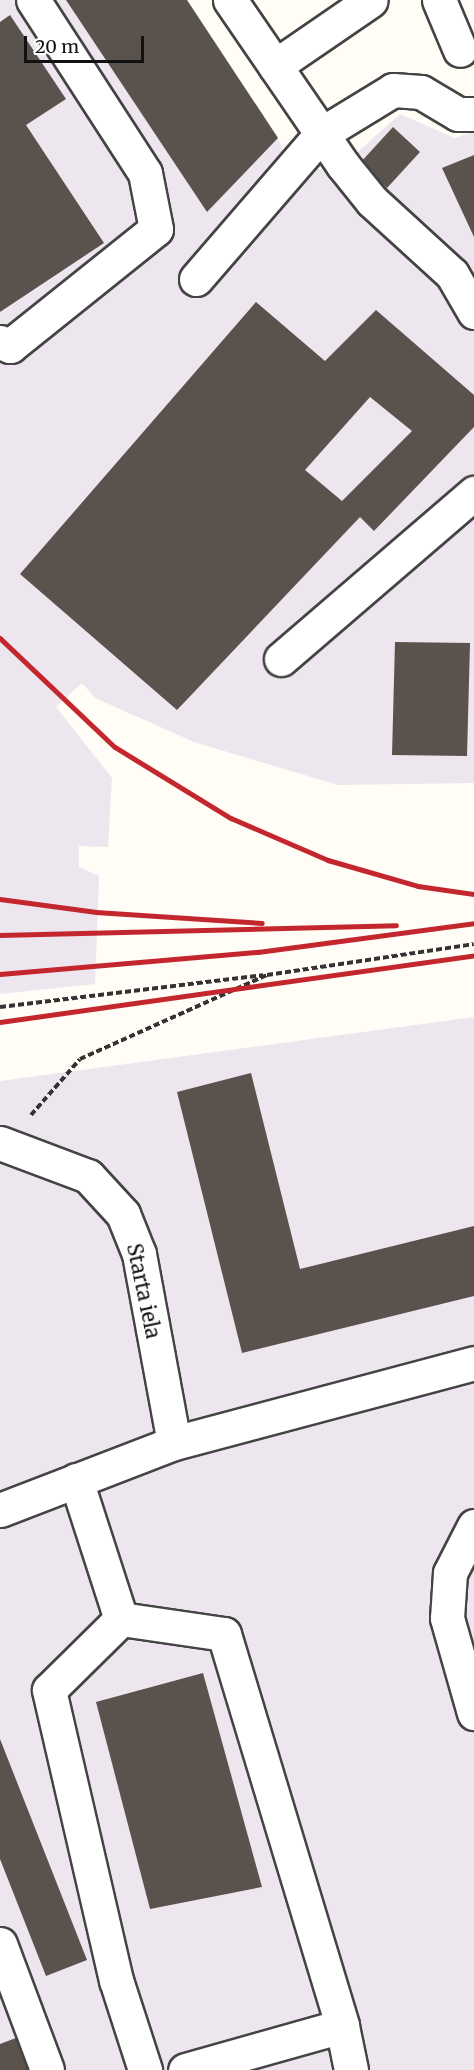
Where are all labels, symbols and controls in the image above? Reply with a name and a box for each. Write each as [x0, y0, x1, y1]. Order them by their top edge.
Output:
scale bar [27, 24, 147, 62]
text: 20 m [35, 35, 79, 58]
street label: Starta iela [122, 1241, 166, 1341]

